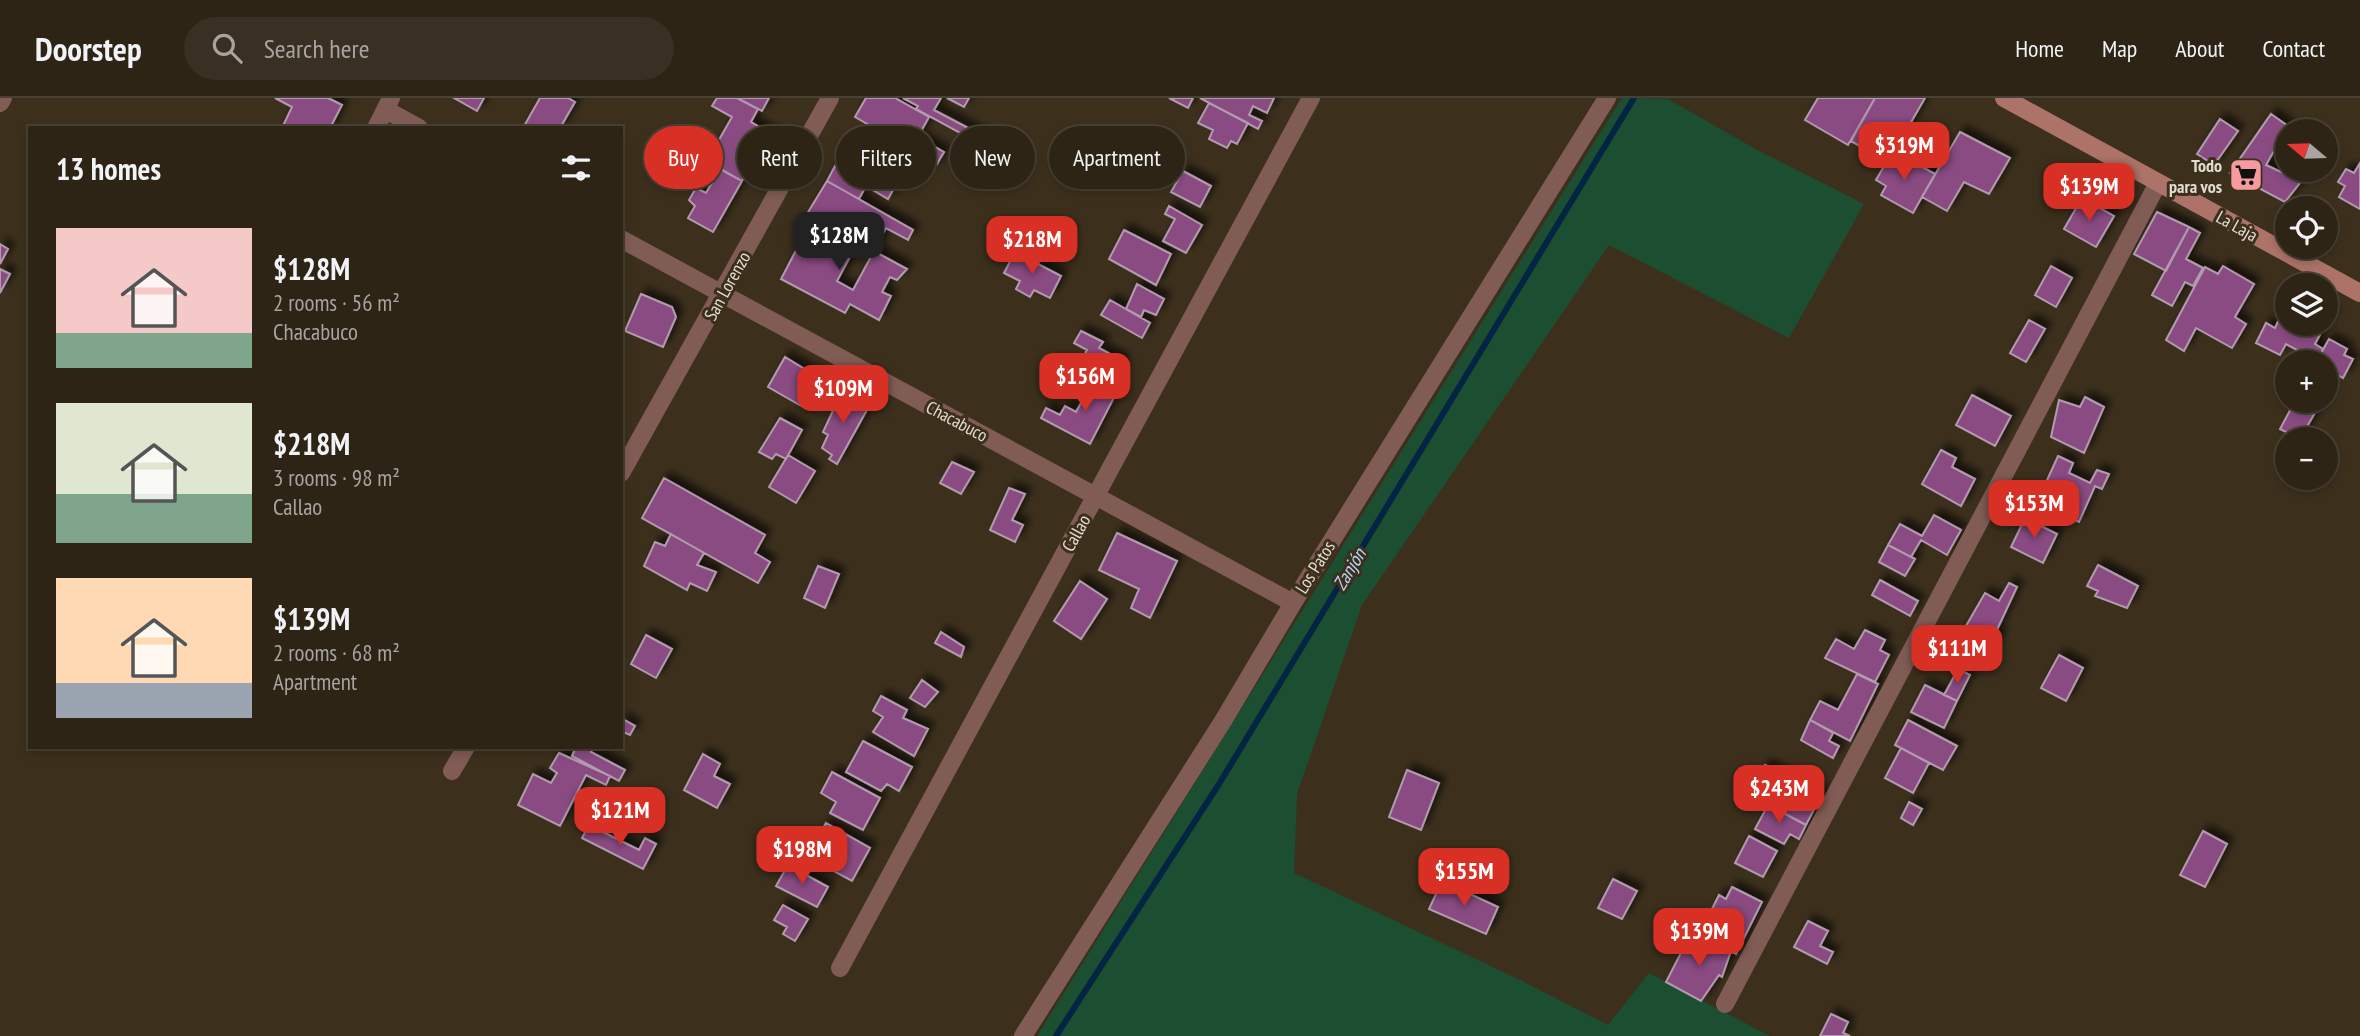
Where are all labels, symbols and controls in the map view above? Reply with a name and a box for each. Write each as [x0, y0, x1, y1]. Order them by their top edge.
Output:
search box [184, 17, 674, 80]
text: Doorstep [35, 27, 142, 70]
icon: search [208, 29, 246, 67]
text: Search here [264, 32, 369, 65]
text: Home [2015, 33, 2064, 64]
text: Map [2102, 33, 2137, 64]
text: About [2175, 33, 2224, 64]
text: Contact [2262, 33, 2325, 64]
north arrow [2275, 119, 2338, 182]
map controls [2275, 119, 2338, 490]
pin: $319M [1855, 122, 1953, 182]
chip: Buy [644, 126, 723, 189]
chip: Rent [737, 126, 822, 189]
chip: Filters [836, 126, 936, 189]
chip: New [950, 126, 1035, 189]
chip: Apartment [1049, 126, 1185, 189]
text: $319M [1874, 130, 1934, 159]
text: 13 homes [56, 149, 161, 188]
icon: filters [557, 149, 595, 187]
place label: Todo para vos [2169, 154, 2222, 198]
supermarket icon: Todo para vos [2227, 156, 2265, 194]
pin: $139M [2040, 164, 2138, 223]
text: $139M [2059, 171, 2119, 200]
button: locate [2275, 196, 2338, 259]
street label: La Laja [2212, 205, 2262, 247]
pin: $128M [790, 212, 888, 272]
pin: $218M [983, 216, 1081, 276]
text: $128M [809, 220, 869, 249]
text: $218M [1002, 224, 1062, 253]
street label: San Lorenzo [699, 247, 755, 325]
text: $128M [273, 249, 350, 288]
icon: home [112, 256, 196, 340]
button: layers [2275, 273, 2338, 336]
text: 2 rooms · 56 m² [273, 288, 400, 317]
text: Chacabuco [273, 317, 358, 346]
button: + [2275, 350, 2338, 413]
pin: $156M [1036, 354, 1134, 413]
text: $156M [1055, 361, 1115, 390]
pin: $109M [794, 366, 892, 425]
text: $109M [813, 373, 873, 402]
street label: Chacabuco [922, 395, 992, 447]
text: $218M [273, 424, 350, 463]
button: − [2275, 427, 2338, 490]
icon: home [112, 431, 196, 515]
text: 3 rooms · 98 m² [273, 463, 400, 492]
pin: $153M [1985, 480, 2083, 540]
text: $153M [2004, 488, 2064, 517]
text: Callao [273, 492, 322, 521]
street label: Callao [1057, 510, 1096, 555]
street label: Los Patos [1290, 536, 1340, 598]
water label: Zanjón [1327, 542, 1372, 594]
text: $139M [273, 599, 350, 638]
icon: home [112, 606, 196, 690]
pin: $111M [1908, 626, 2006, 685]
text: $111M [1927, 633, 1987, 662]
text: 2 rooms · 68 m² [273, 638, 400, 667]
text: Apartment [273, 667, 357, 696]
pin: $243M [1730, 766, 1828, 825]
text: $243M [1749, 773, 1809, 802]
pin: $121M [571, 788, 669, 847]
text: $121M [590, 795, 650, 824]
pin: $198M [753, 826, 851, 886]
text: $198M [772, 834, 832, 863]
pin: $155M [1415, 848, 1513, 908]
text: $155M [1434, 856, 1494, 885]
pin: $139M [1650, 908, 1748, 968]
text: $139M [1669, 916, 1729, 945]

